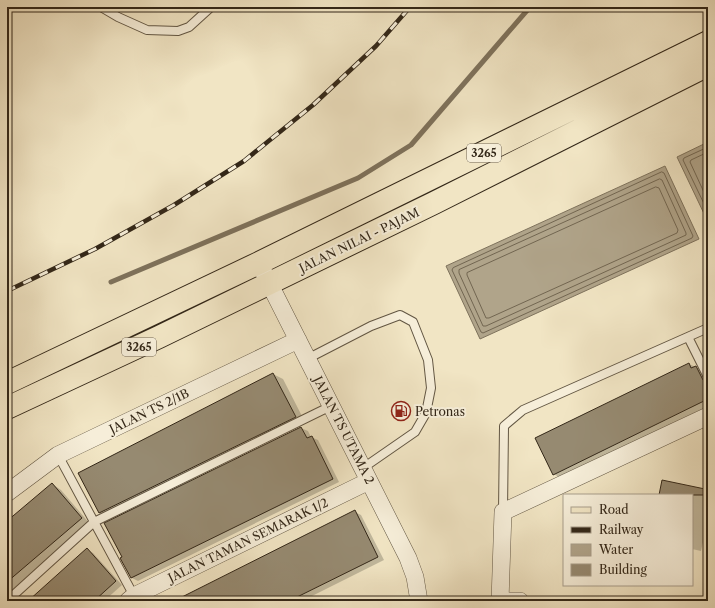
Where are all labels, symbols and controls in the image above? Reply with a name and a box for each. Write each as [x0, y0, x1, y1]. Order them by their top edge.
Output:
road number: 3265 [467, 144, 501, 162]
street label: JALAN NILAI - PAJAM [295, 204, 422, 277]
road number: 3265 [122, 338, 156, 356]
street label: JALAN TS UTAMA 2 [309, 372, 378, 487]
street label: JALAN TS 2/1B [105, 385, 191, 438]
fuel station icon: Petronas [390, 400, 412, 422]
place label: Petronas [415, 404, 465, 419]
legend [563, 494, 693, 586]
street label: JALAN TAMAN SEMARAK 1/2 [164, 495, 331, 586]
text: Road [599, 502, 629, 517]
text: Railway [599, 522, 644, 537]
text: Water [598, 542, 633, 557]
text: Building [599, 562, 647, 577]

